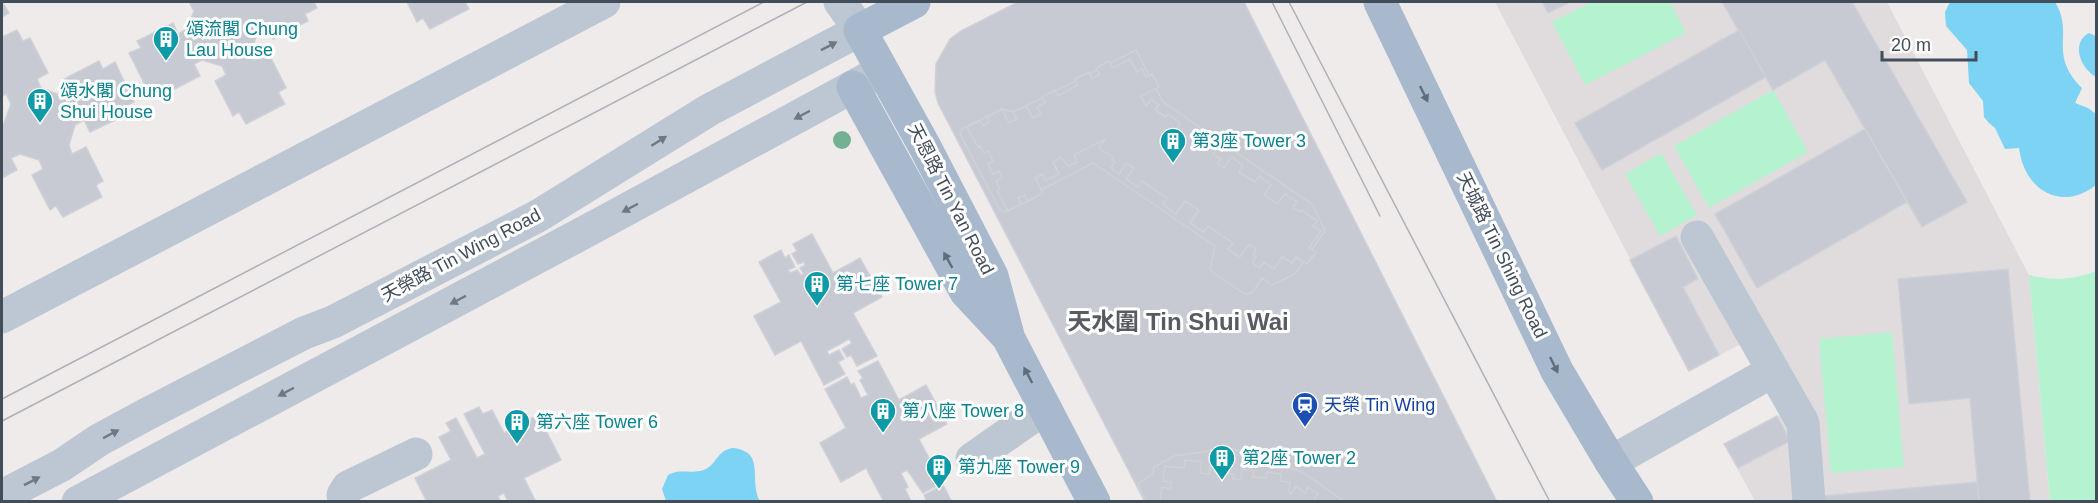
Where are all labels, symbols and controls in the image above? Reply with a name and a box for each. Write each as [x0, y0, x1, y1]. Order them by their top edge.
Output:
place label: 頌流閣 Chung Lau House [186, 19, 298, 60]
building icon: 頌流閣 Chung Lau House [151, 24, 181, 62]
scale bar [1882, 24, 1976, 62]
text: 20 m [1891, 35, 1931, 55]
one-way arrow [821, 41, 838, 51]
place label: 頌水閣 Chung Shui House [60, 81, 172, 122]
building icon: 頌水閣 Chung Shui House [25, 86, 55, 124]
one-way arrow [1420, 86, 1429, 103]
one-way arrow [793, 110, 810, 120]
street label: 天恩路 Tin Yan Road [904, 120, 998, 278]
building icon: 第3座 Tower 3 [1158, 126, 1188, 164]
place label: 第3座 Tower 3 [1192, 131, 1306, 151]
one-way arrow [651, 136, 667, 147]
street label: 天城路 Tin Shing Road [1453, 169, 1551, 341]
one-way arrow [621, 203, 638, 213]
street label: 天榮路 Tin Wing Road [378, 205, 544, 305]
one-way arrow [943, 251, 953, 268]
building icon: 第七座 Tower 7 [802, 269, 832, 307]
place label: 第七座 Tower 7 [836, 274, 958, 294]
one-way arrow [450, 295, 467, 305]
district label: 天水圍 Tin Shui Wai [1067, 308, 1289, 335]
one-way arrow [1549, 356, 1559, 373]
one-way arrow [1023, 367, 1033, 384]
one-way arrow [278, 387, 295, 397]
station icon: 天榮 Tin Wing [1290, 390, 1320, 428]
place label: 天榮 Tin Wing [1324, 395, 1435, 415]
building icon: 第八座 Tower 8 [868, 396, 898, 434]
place label: 第八座 Tower 8 [902, 401, 1024, 421]
building icon: 第六座 Tower 6 [502, 407, 532, 445]
place label: 第六座 Tower 6 [536, 412, 658, 432]
one-way arrow [103, 429, 120, 439]
building icon: 第2座 Tower 2 [1207, 443, 1237, 481]
place label: 第2座 Tower 2 [1242, 448, 1356, 468]
building icon: 第九座 Tower 9 [924, 452, 954, 490]
place label: 第九座 Tower 9 [958, 457, 1080, 477]
one-way arrow [23, 476, 40, 486]

